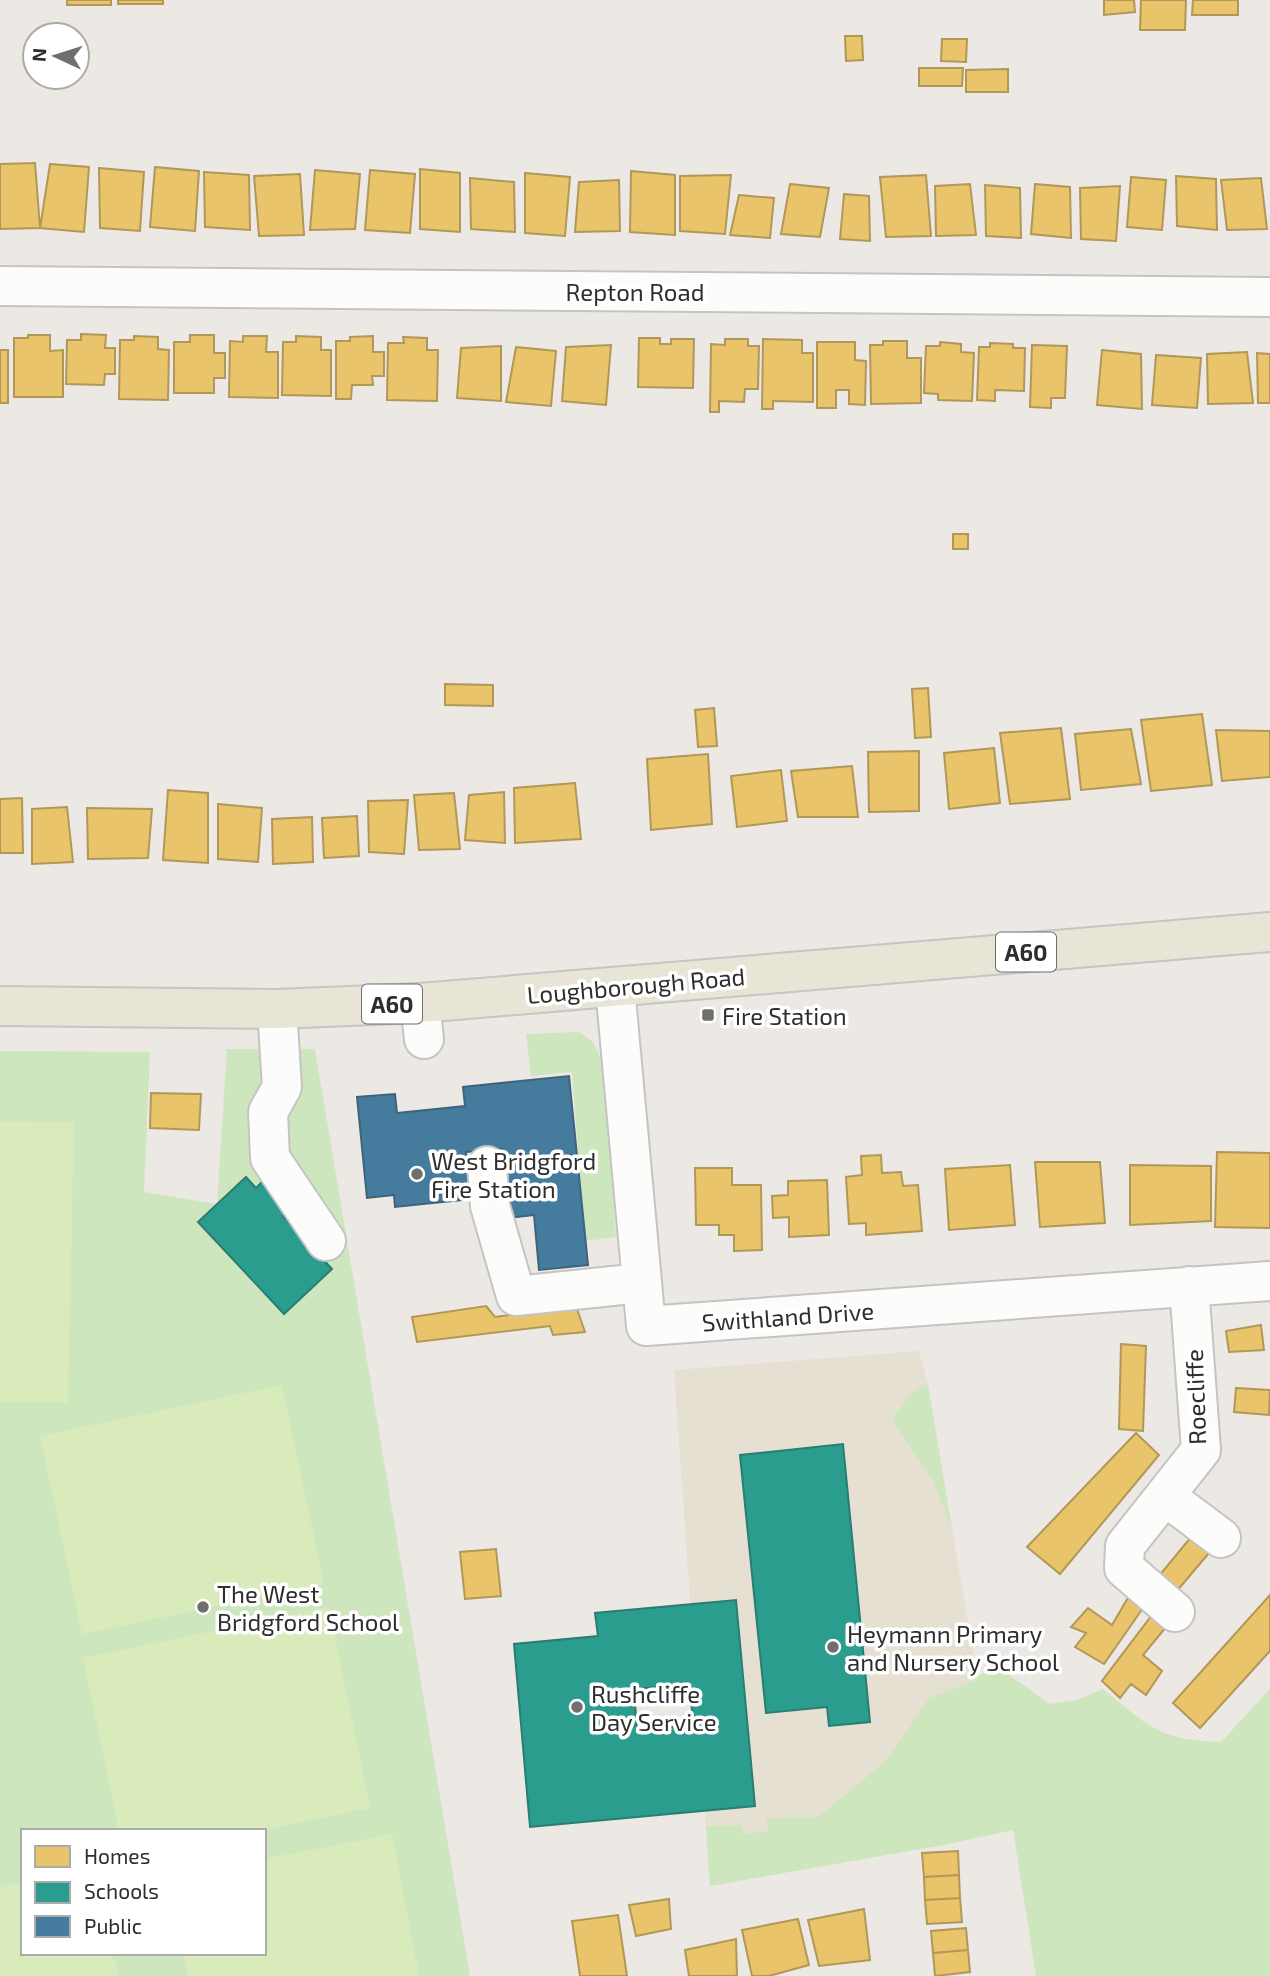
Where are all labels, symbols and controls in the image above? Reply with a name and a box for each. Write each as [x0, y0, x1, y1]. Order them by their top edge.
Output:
north arrow [21, 21, 91, 91]
text: N [27, 47, 50, 62]
street label: Repton Road [566, 277, 704, 306]
road number: A60 [996, 932, 1056, 972]
street label: Loughborough Road [526, 961, 746, 1009]
road number: A60 [362, 984, 422, 1023]
place label: Fire Station [722, 1001, 847, 1030]
marker: Fire Station [700, 1007, 716, 1023]
place label: West Bridgford Fire Station [431, 1146, 596, 1203]
marker: West Bridgford Fire Station [409, 1166, 425, 1182]
street label: Swithland Drive [701, 1296, 875, 1336]
street label: Roecliffe [1179, 1349, 1211, 1445]
place label: The West Bridgford School [217, 1579, 399, 1636]
marker: The West Bridgford School [195, 1599, 211, 1615]
place label: Heymann Primary and Nursery School [847, 1619, 1059, 1676]
marker: Heymann Primary and Nursery School [825, 1639, 841, 1655]
place label: Rushcliffe Day Service [591, 1679, 717, 1736]
marker: Rushcliffe Day Service [569, 1699, 585, 1715]
legend [21, 1829, 266, 1955]
text: Homes [84, 1843, 150, 1868]
text: Schools [84, 1878, 159, 1903]
text: Public [84, 1913, 142, 1938]

